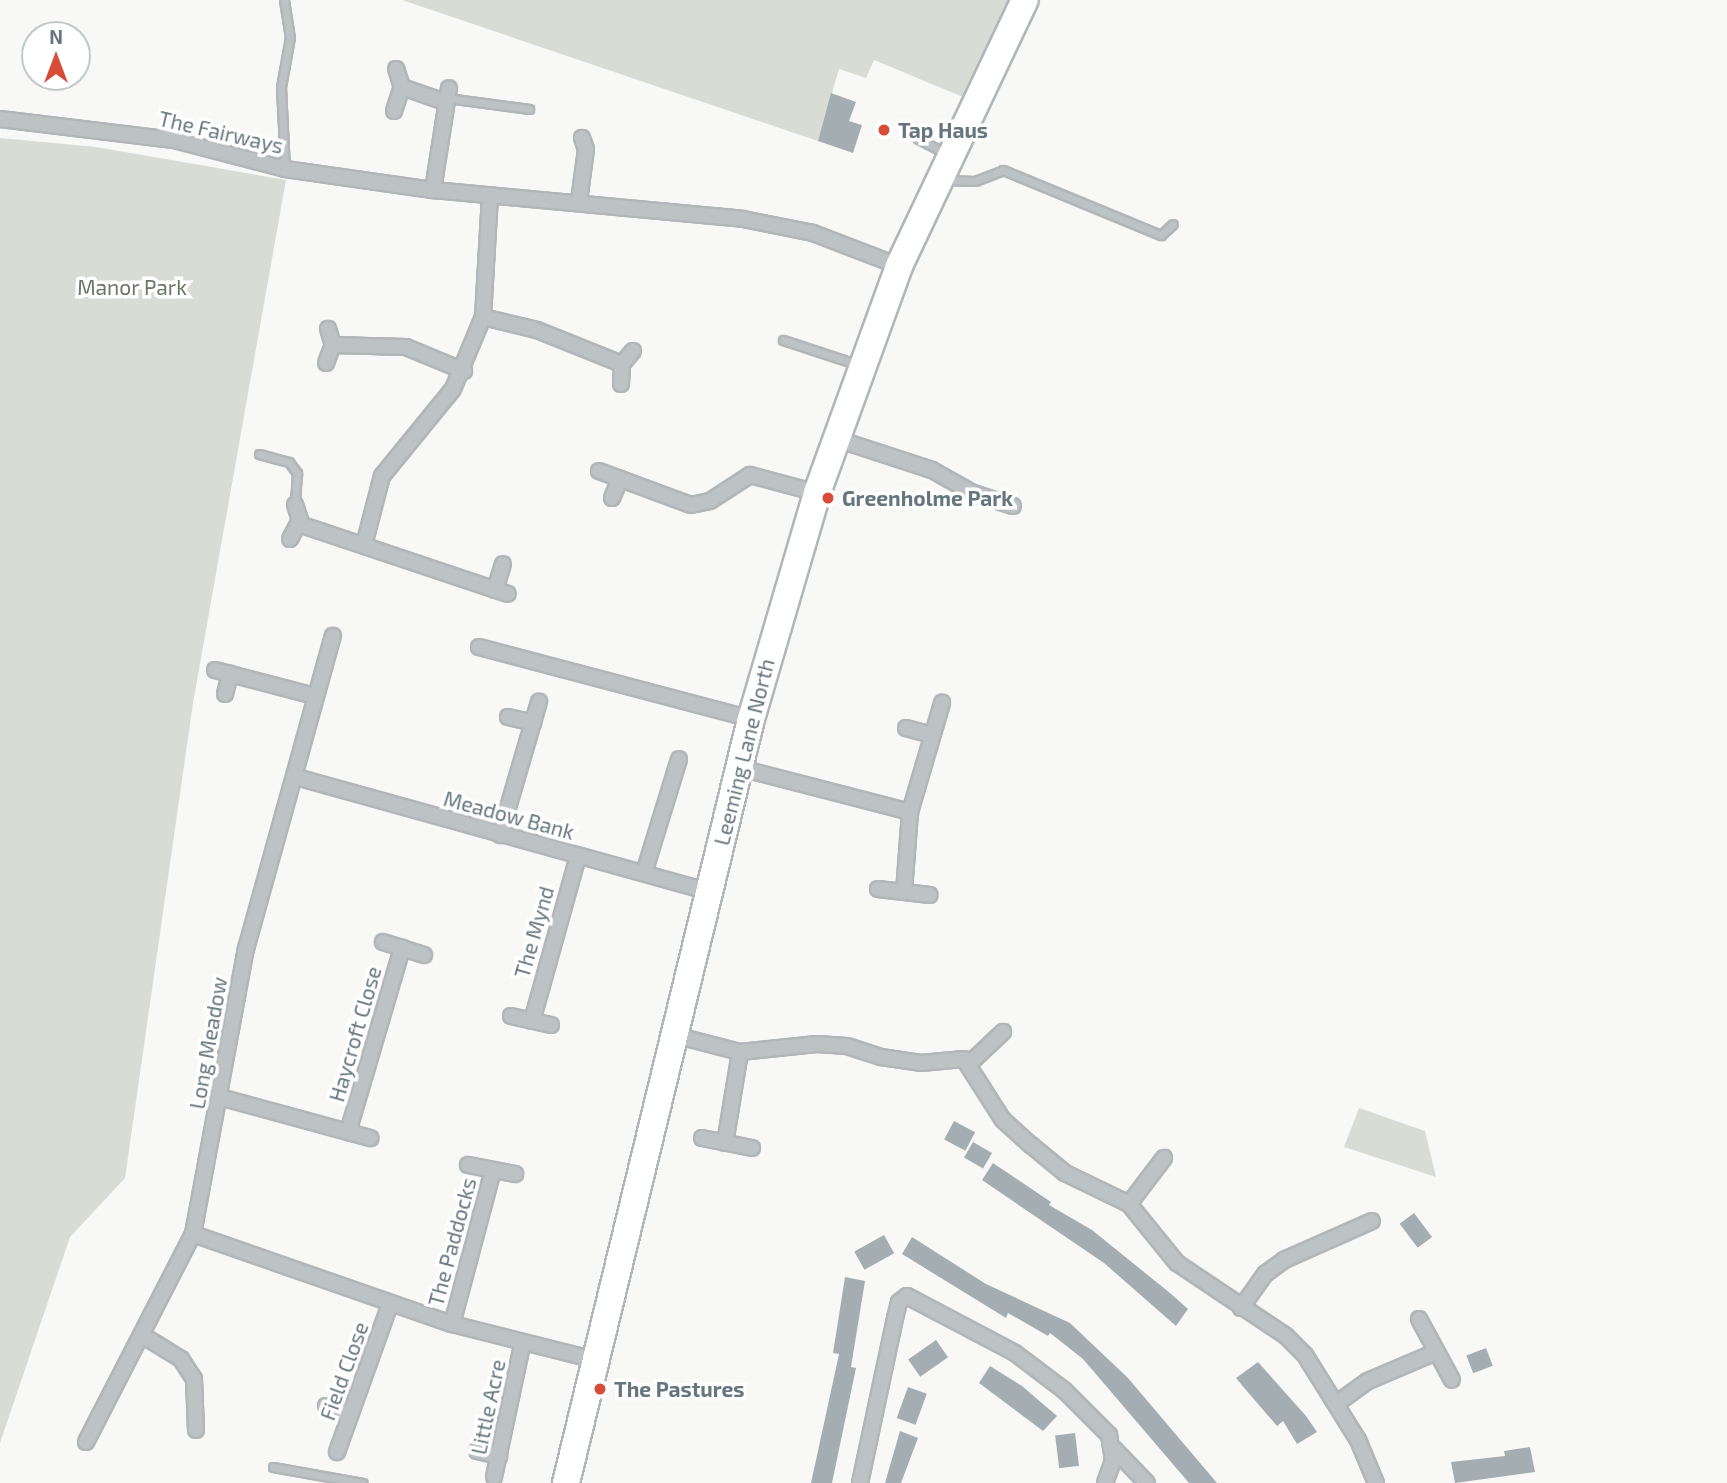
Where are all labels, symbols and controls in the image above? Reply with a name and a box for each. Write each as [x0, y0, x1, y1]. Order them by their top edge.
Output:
north arrow [21, 21, 91, 91]
text: N [49, 25, 63, 48]
street label: The Fairways [156, 105, 286, 159]
place label: Tap Haus [898, 117, 988, 143]
marker: Tap Haus [876, 122, 892, 138]
park label: Manor Park [77, 274, 187, 300]
place label: Greenholme Park [842, 485, 1013, 511]
marker: Greenholme Park [820, 490, 836, 506]
street label: Leeming Lane North [709, 656, 779, 848]
street label: Meadow Bank [441, 785, 577, 845]
street label: The Mynd [509, 883, 559, 981]
street label: Haycroft Close [324, 963, 386, 1105]
street label: Long Meadow [184, 975, 232, 1111]
street label: The Paddocks [423, 1175, 481, 1309]
street label: Field Close [315, 1318, 373, 1424]
street label: Little Acre [466, 1357, 510, 1457]
place label: The Pastures [614, 1376, 744, 1402]
marker: The Pastures [592, 1381, 608, 1397]

